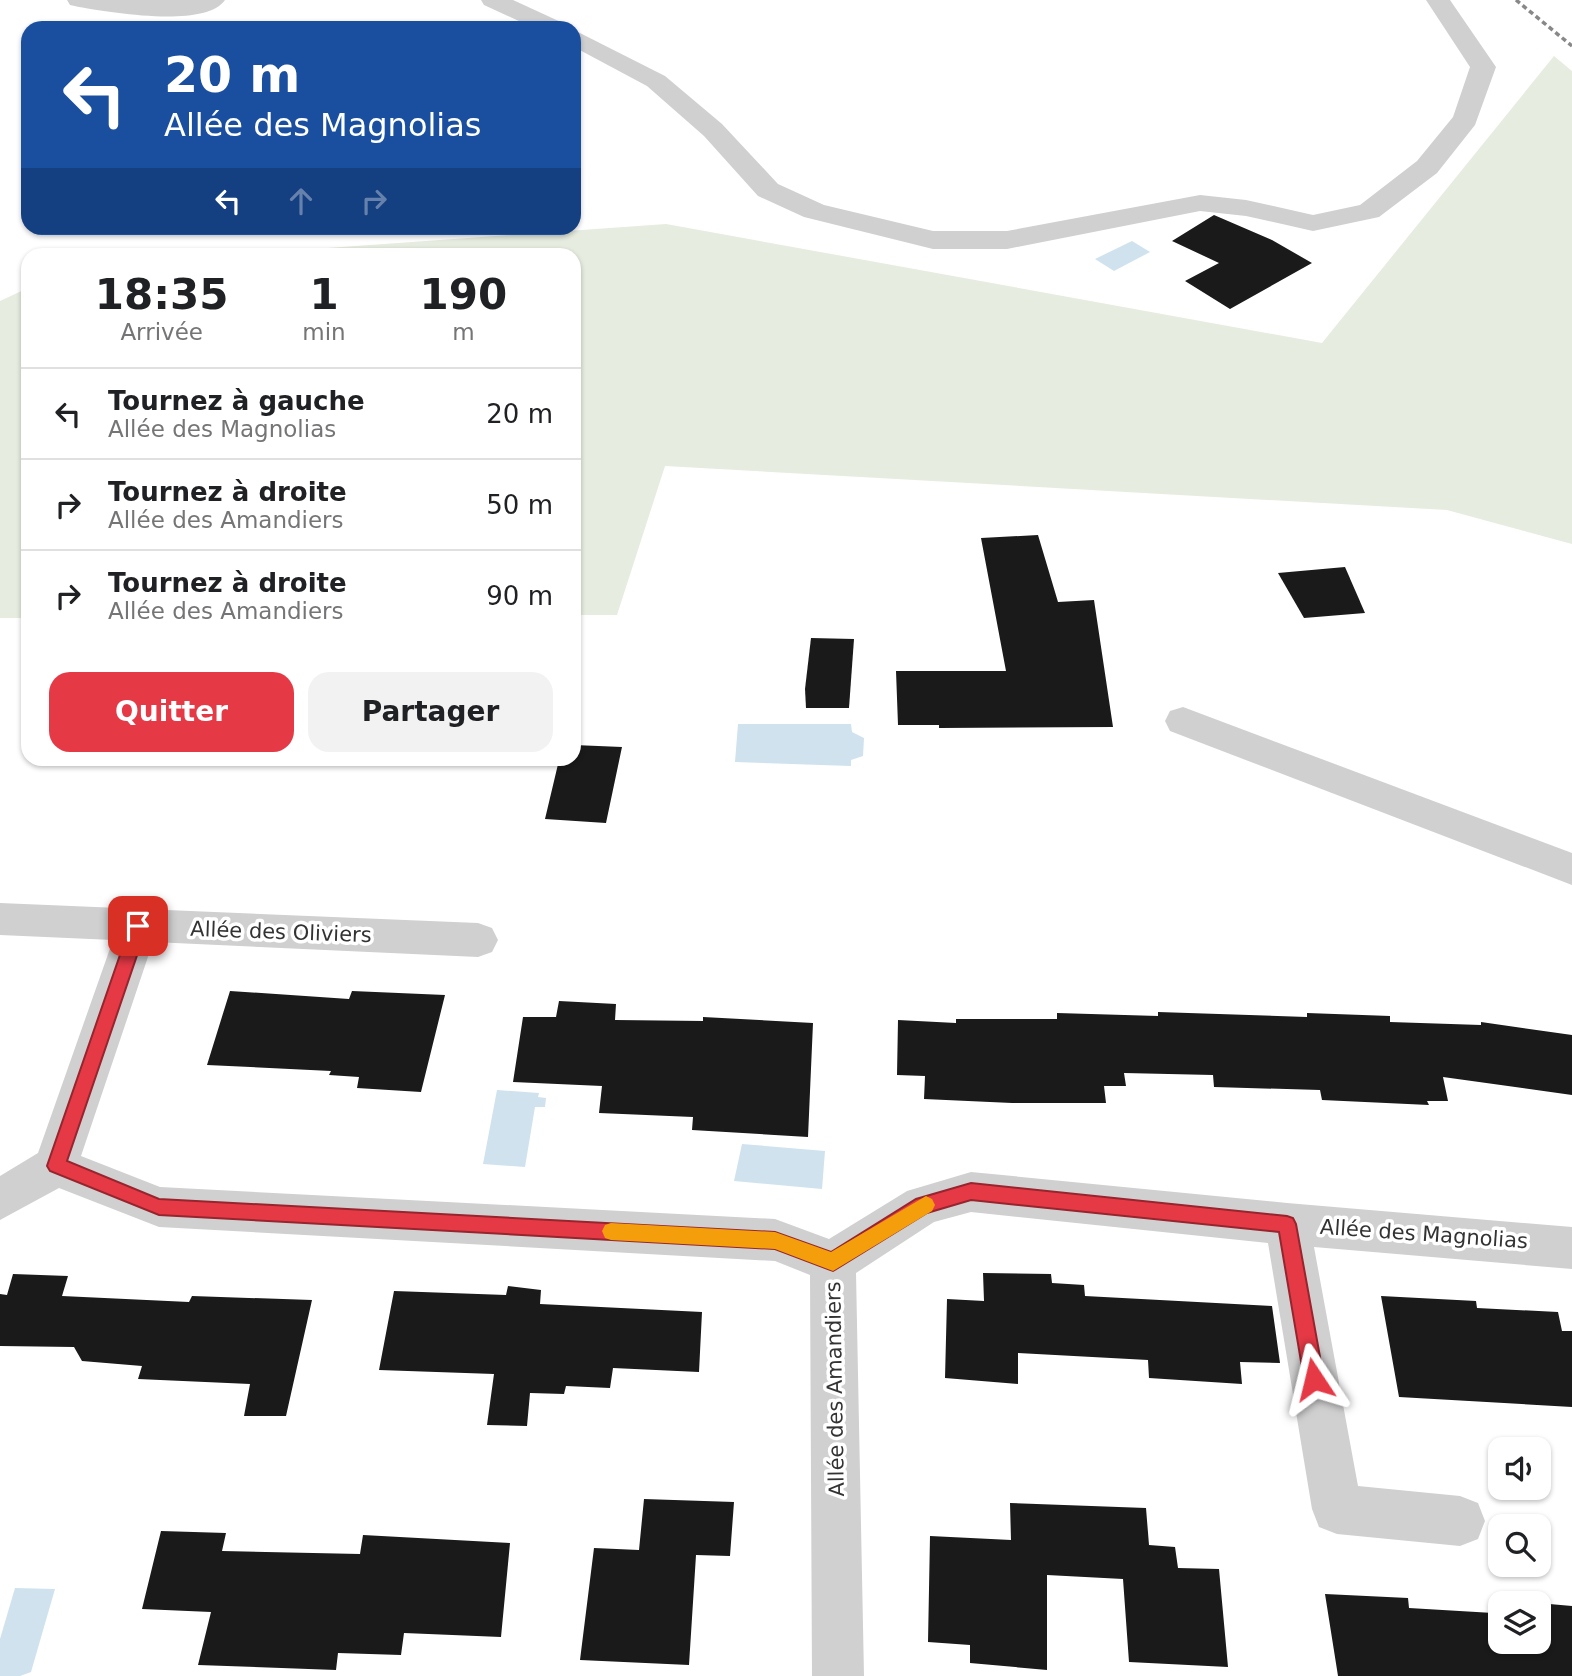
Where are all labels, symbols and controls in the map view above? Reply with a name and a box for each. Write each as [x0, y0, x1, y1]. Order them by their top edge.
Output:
text: 20 m [164, 47, 300, 104]
icon: left [49, 49, 140, 140]
text: Allée des Magnolias [164, 106, 482, 144]
icon: left [209, 182, 247, 220]
icon: ahead [282, 182, 320, 220]
icon: right [355, 182, 393, 220]
text: 18:35 [95, 270, 229, 319]
text: 1 [309, 270, 339, 319]
text: 190 [420, 270, 507, 319]
text: Arrivée [120, 319, 203, 345]
text: min [302, 319, 346, 345]
text: m [452, 319, 475, 345]
text: Tournez à gauche [108, 386, 365, 416]
icon: left [49, 395, 87, 433]
text: 20 m [486, 399, 553, 429]
text: Allée des Magnolias [108, 416, 336, 442]
text: Tournez à droite [108, 477, 347, 507]
icon: right [49, 486, 87, 524]
text: 50 m [486, 490, 553, 520]
text: Allée des Amandiers [108, 507, 344, 533]
text: Tournez à droite [108, 568, 347, 598]
icon: right [49, 577, 87, 615]
text: 90 m [486, 581, 553, 611]
text: Allée des Amandiers [108, 598, 344, 624]
button: Quitter [49, 672, 294, 752]
button: Partager [308, 672, 553, 752]
pin [108, 896, 168, 956]
icon: arrive [119, 907, 157, 945]
street label: Allée des Oliviers [190, 917, 372, 947]
street label: Allée des Magnolias [1319, 1215, 1529, 1253]
street label: Allée des Amandiers [821, 1281, 849, 1497]
position arrow [1277, 1342, 1351, 1416]
map controls [1488, 1437, 1551, 1654]
button: sound [1488, 1437, 1551, 1500]
button: search [1488, 1514, 1551, 1577]
button: layers [1488, 1591, 1551, 1654]

